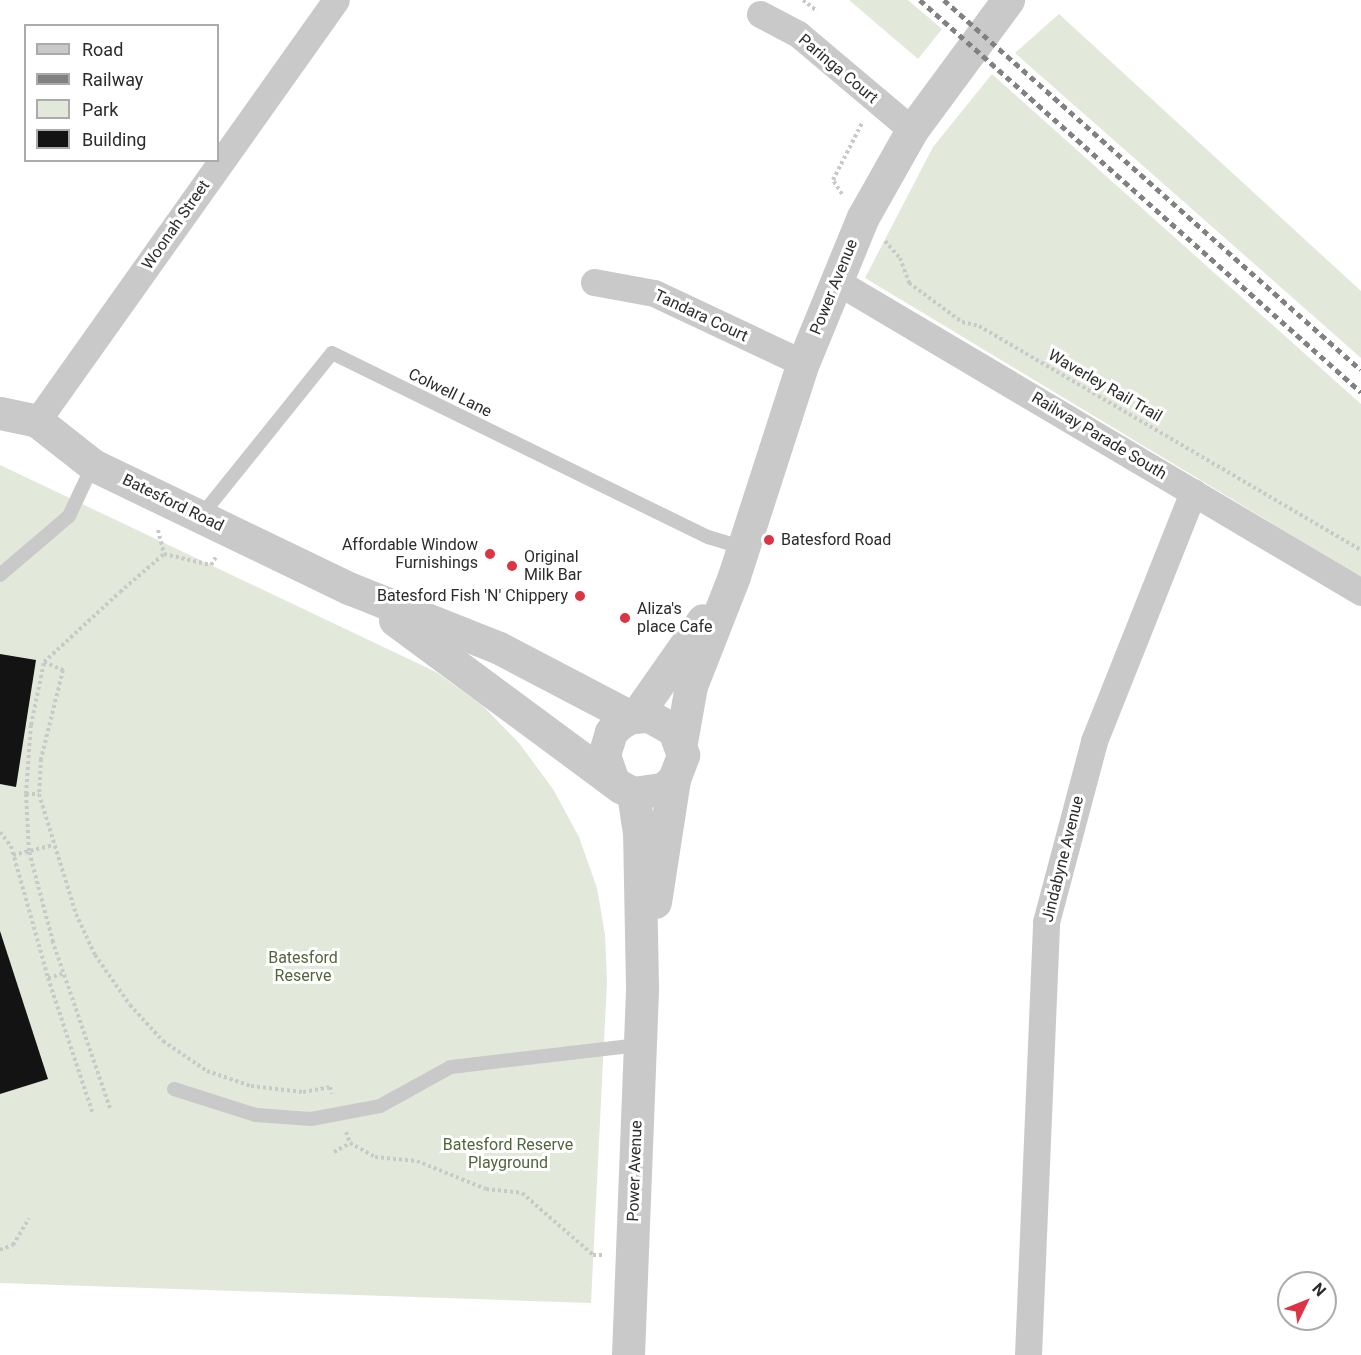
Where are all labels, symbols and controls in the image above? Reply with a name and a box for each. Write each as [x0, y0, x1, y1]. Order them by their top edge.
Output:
legend [24, 24, 219, 162]
street label: Paringa Court [794, 30, 882, 108]
text: Road [82, 39, 123, 60]
text: Railway [82, 69, 143, 90]
text: Park [82, 99, 118, 120]
text: Building [82, 129, 146, 150]
street label: Woonah Street [138, 177, 214, 273]
street label: Power Avenue [806, 236, 862, 338]
street label: Tandara Court [651, 286, 751, 346]
street label: Waverley Rail Trail [1044, 345, 1166, 427]
street label: Colwell Lane [405, 365, 495, 421]
street label: Railway Parade South [1028, 388, 1170, 484]
street label: Batesford Road [119, 470, 227, 536]
place label: Batesford Road [781, 530, 891, 550]
marker: Batesford Road [762, 533, 776, 547]
place label: Affordable Window Furnishings [342, 535, 478, 573]
marker: Affordable Window Furnishings [483, 547, 497, 561]
place label: Original Milk Bar [524, 547, 582, 585]
marker: Original Milk Bar [505, 559, 519, 573]
place label: Batesford Fish 'N' Chippery [377, 586, 568, 606]
marker: Batesford Fish 'N' Chippery [573, 589, 587, 603]
place label: Aliza's place Cafe [637, 599, 712, 637]
marker: Aliza's place Cafe [618, 611, 632, 625]
street label: Jindabyne Avenue [1038, 794, 1088, 924]
park label: Batesford Reserve [268, 948, 338, 986]
street label: Power Avenue [624, 1120, 646, 1222]
park label: Batesford Reserve Playground [443, 1135, 573, 1173]
north arrow [1277, 1271, 1337, 1331]
text: N [1308, 1279, 1330, 1300]

